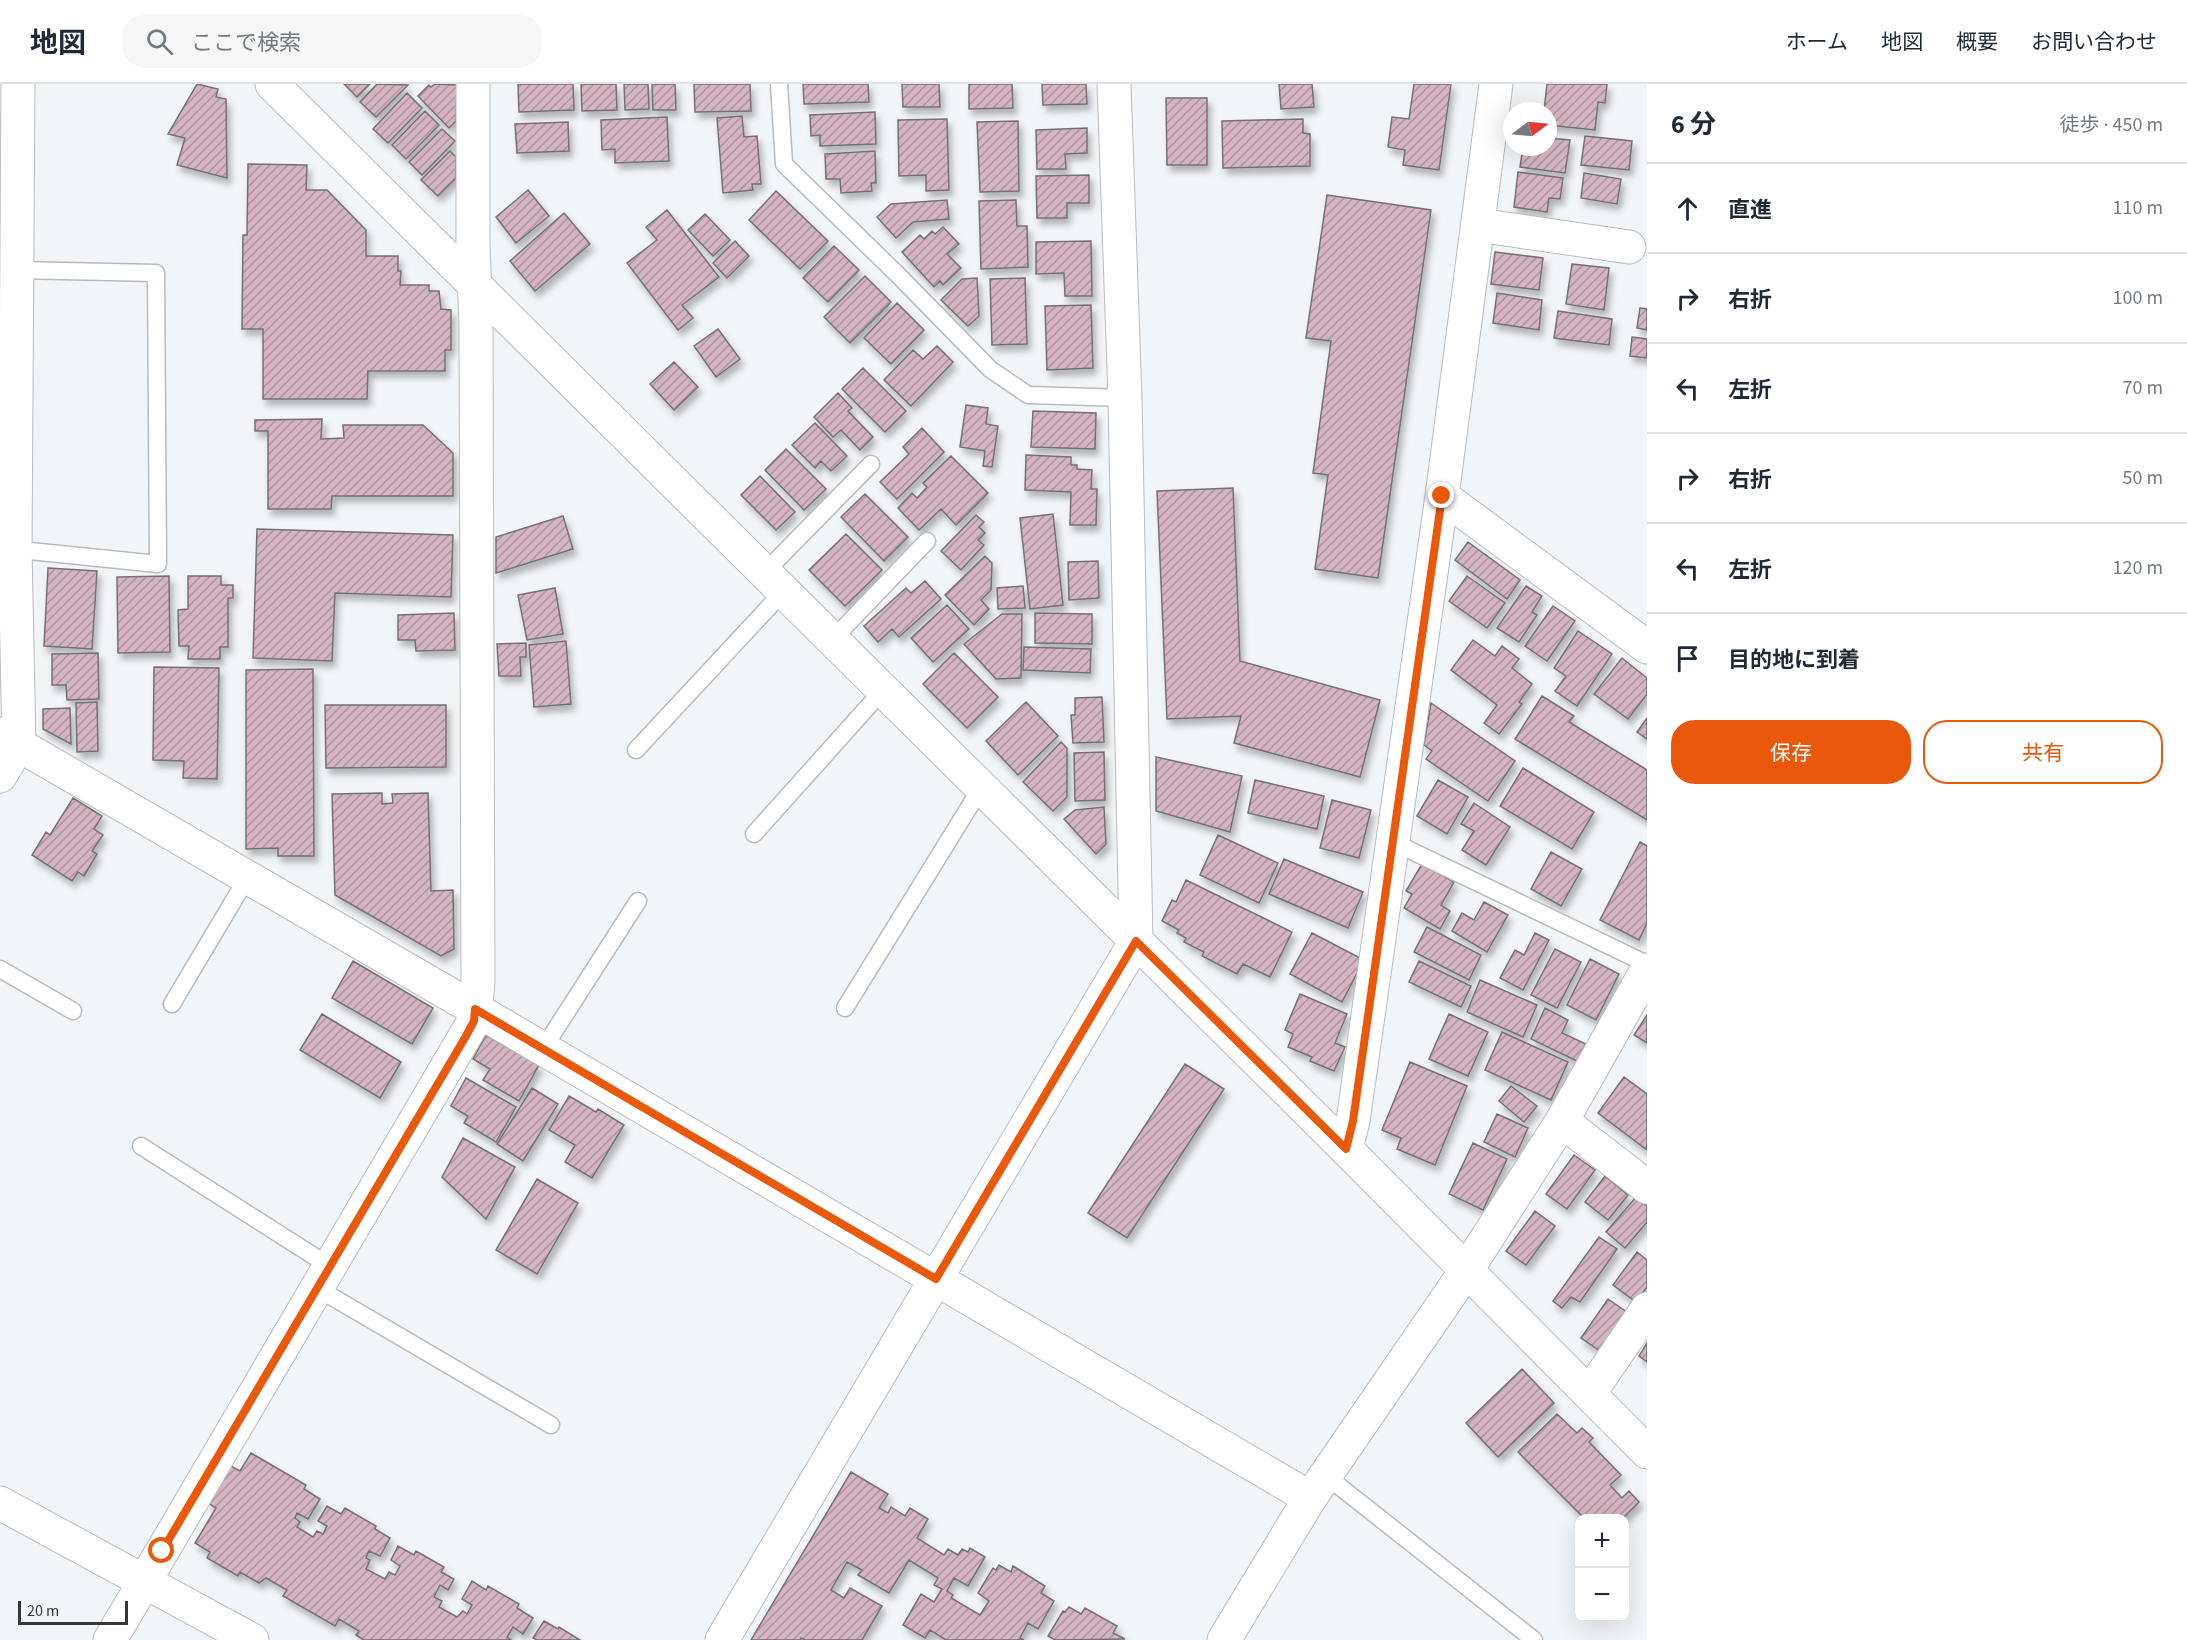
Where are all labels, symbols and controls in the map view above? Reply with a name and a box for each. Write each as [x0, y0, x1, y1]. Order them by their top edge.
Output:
search box [122, 14, 542, 68]
text: 地図 [30, 23, 86, 63]
icon: search [143, 25, 176, 58]
text: ここで検索 [191, 27, 301, 59]
text: ホーム [1786, 27, 1848, 57]
text: 地図 [1881, 27, 1923, 57]
text: 概要 [1956, 27, 1998, 57]
text: お問い合わせ [2031, 27, 2157, 57]
north arrow [1503, 102, 1557, 156]
text: 6 分 [1671, 106, 1716, 143]
text: 徒歩 · 450 m [2060, 111, 2163, 139]
icon: ahead [1671, 192, 1704, 225]
text: 直進 [1728, 194, 1772, 226]
text: 110 m [2113, 194, 2163, 222]
icon: right [1671, 282, 1704, 315]
text: 右折 [1728, 284, 1772, 316]
text: 100 m [2113, 284, 2163, 312]
icon: left [1671, 372, 1704, 405]
text: 左折 [1728, 374, 1772, 406]
text: 70 m [2123, 374, 2163, 402]
icon: right [1671, 462, 1704, 495]
text: 右折 [1728, 464, 1772, 496]
text: 50 m [2123, 464, 2163, 492]
route end [1428, 482, 1454, 508]
icon: left [1671, 552, 1704, 585]
text: 左折 [1728, 554, 1772, 586]
text: 120 m [2113, 554, 2163, 582]
icon: arrive [1671, 642, 1704, 675]
text: 目的地に到着 [1728, 644, 1860, 676]
button: 保存 [1671, 720, 1911, 784]
button: 共有 [1923, 720, 2163, 784]
map controls [1575, 1514, 1629, 1622]
button: + [1575, 1514, 1629, 1568]
route start [148, 1537, 174, 1563]
button: − [1575, 1568, 1629, 1622]
scale bar [18, 1598, 128, 1626]
text: 20 m [27, 1600, 59, 1622]

